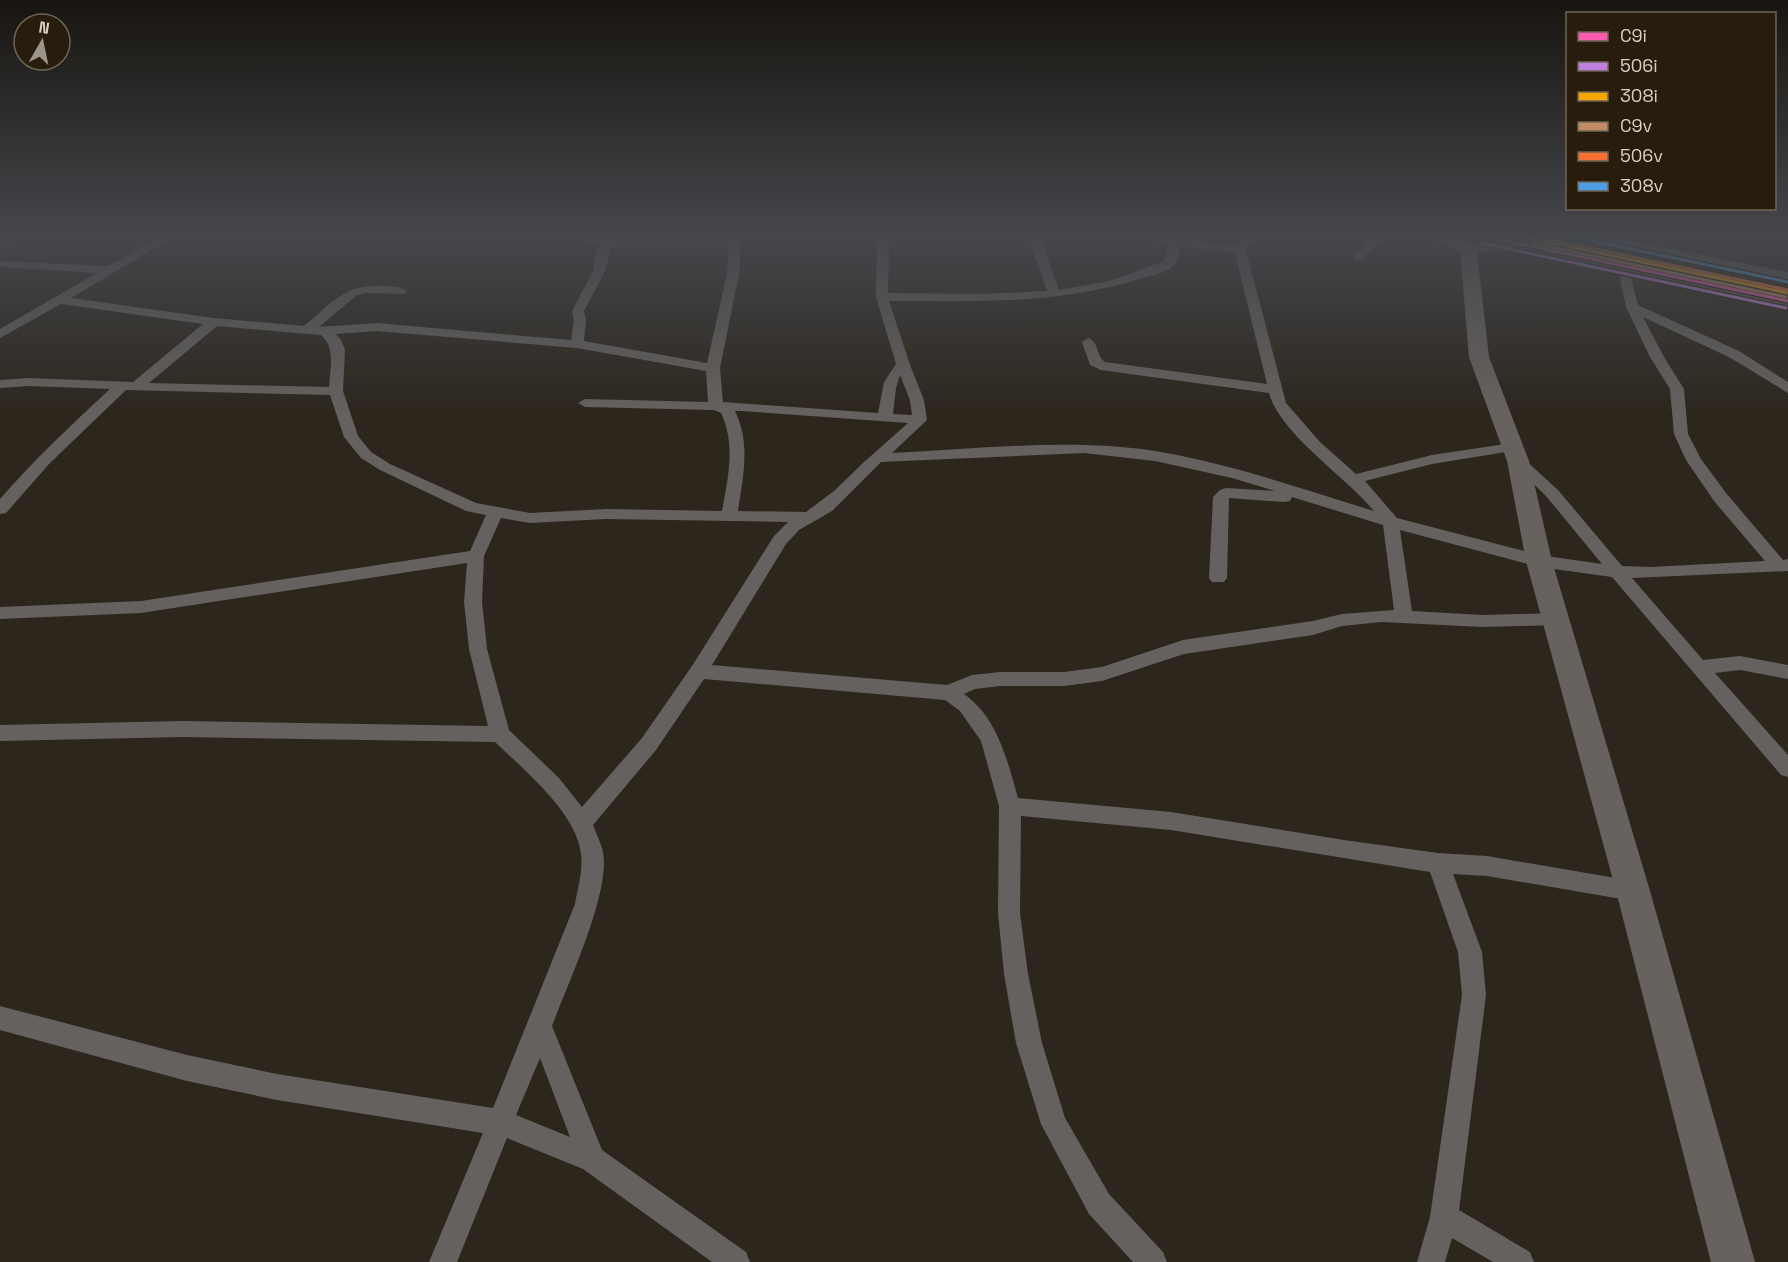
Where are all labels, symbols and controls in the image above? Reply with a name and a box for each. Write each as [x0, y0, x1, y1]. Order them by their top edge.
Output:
north arrow [12, 12, 72, 72]
legend [1566, 12, 1776, 210]
text: N [37, 16, 51, 39]
text: C9i [1620, 24, 1647, 47]
text: 506i [1620, 54, 1658, 77]
text: 308i [1620, 84, 1658, 107]
text: C9v [1620, 114, 1653, 137]
text: 506v [1620, 144, 1663, 167]
text: 308v [1620, 174, 1664, 197]

